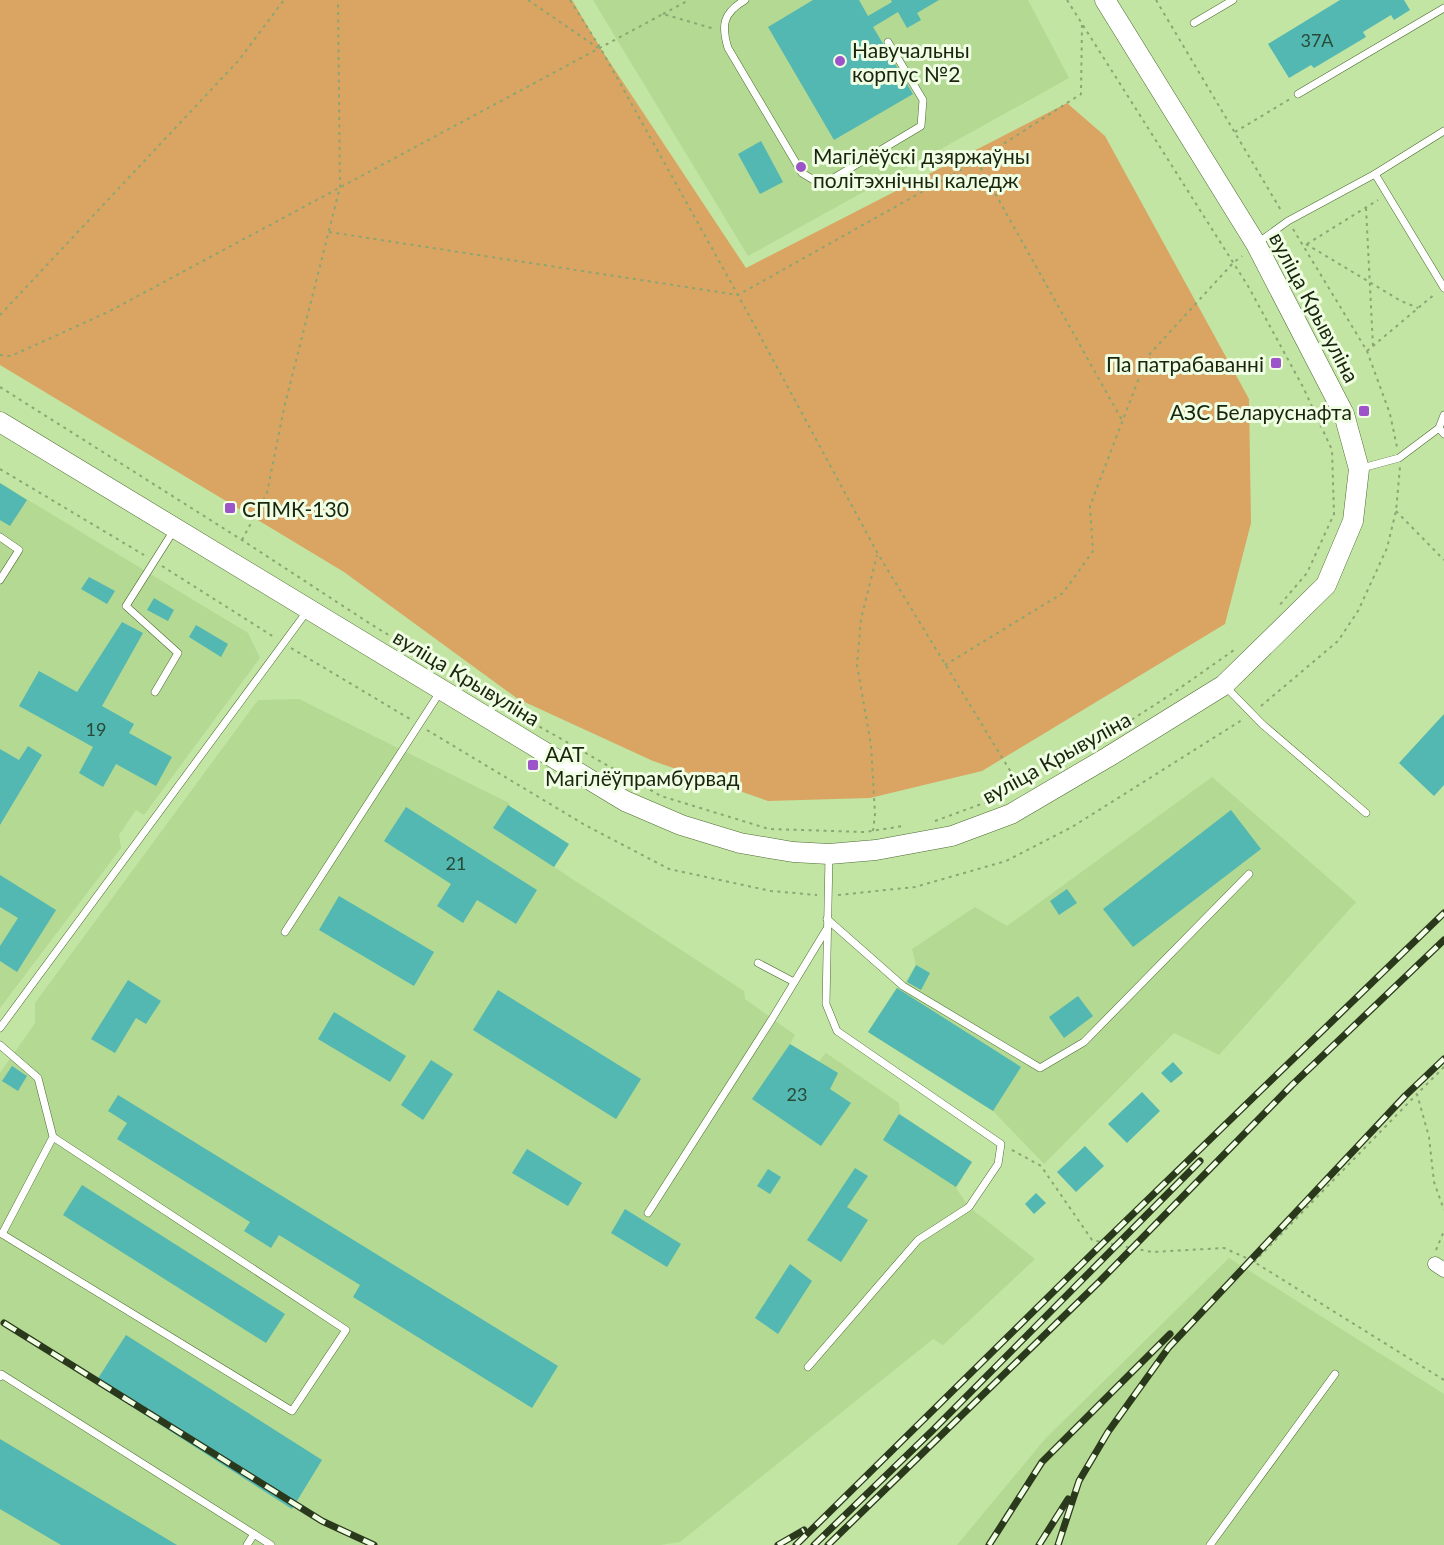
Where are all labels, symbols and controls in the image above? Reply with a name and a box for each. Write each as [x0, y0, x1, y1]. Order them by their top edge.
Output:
house number: 37А [1300, 29, 1334, 51]
place label: Навучальны корпус №2 [852, 37, 970, 86]
marker: Навучальны корпус №2 [833, 54, 847, 68]
place label: Магілёўскі дзяржаўны політэхнічны каледж [813, 143, 1030, 192]
marker: Магілёўскі дзяржаўны політэхнічны каледж [794, 160, 808, 174]
street label: вуліца Крывуліна [1265, 228, 1365, 386]
place label: Па патрабаванні [1106, 351, 1264, 376]
marker: Па патрабаванні [1269, 356, 1283, 370]
place label: АЗС Беларуснафта [1170, 399, 1352, 424]
marker: АЗС Беларуснафта [1357, 404, 1371, 418]
place label: СПМК-130 [242, 496, 349, 521]
marker: СПМК-130 [223, 501, 237, 515]
street label: вуліца Крывуліна [389, 623, 545, 731]
street label: вуліца Крывуліна [977, 706, 1135, 808]
house number: 19 [86, 718, 106, 740]
place label: ААТ Магілёўпрамбурвад [545, 741, 739, 790]
marker: ААТ Магілёўпрамбурвад [526, 758, 540, 772]
house number: 21 [446, 852, 466, 874]
house number: 23 [787, 1083, 807, 1105]

